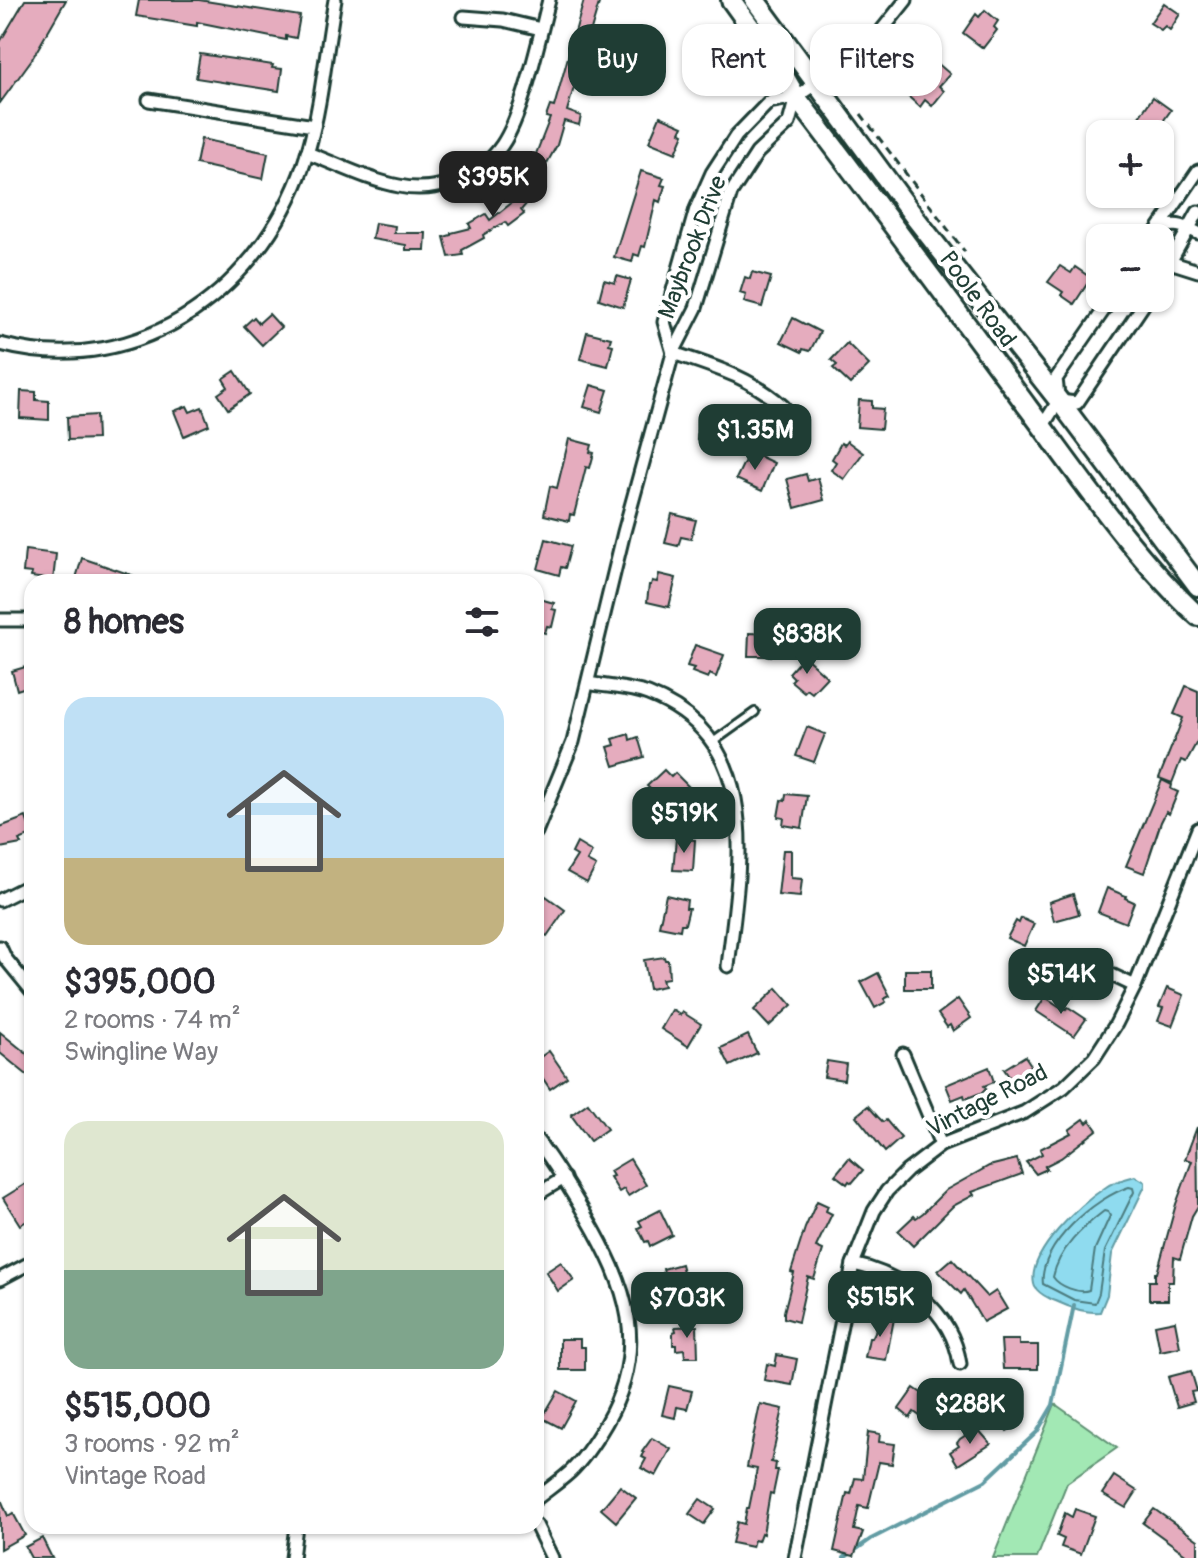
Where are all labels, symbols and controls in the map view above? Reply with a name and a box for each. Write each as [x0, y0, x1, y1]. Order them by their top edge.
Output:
chip: Buy [568, 24, 666, 96]
chip: Rent [682, 24, 794, 96]
chip: Filters [810, 24, 942, 96]
map controls [1086, 120, 1174, 312]
button: + [1086, 120, 1174, 208]
pin: $395K [437, 151, 549, 219]
text: $395K [457, 161, 529, 193]
street label: Maybrook Drive [652, 171, 733, 323]
button: − [1086, 224, 1174, 312]
street label: Poole Road [933, 246, 1022, 353]
pin: $1.35M [690, 404, 820, 472]
text: $1.35M [716, 414, 794, 446]
icon: filters [460, 600, 504, 644]
text: 8 homes [64, 601, 184, 644]
pin: $838K [751, 608, 863, 676]
text: $838K [772, 618, 842, 650]
icon: home [212, 749, 356, 893]
pin: $519K [628, 787, 740, 855]
text: $519K [650, 797, 718, 829]
pin: $514K [1005, 948, 1117, 1016]
text: $514K [1026, 958, 1096, 990]
text: $395,000 [64, 961, 216, 1004]
text: 2 rooms · 74 m² [64, 1004, 241, 1036]
text: Swingline Way [64, 1036, 218, 1068]
street label: Vintage Road [922, 1058, 1052, 1143]
icon: home [212, 1173, 356, 1317]
pin: $515K [824, 1271, 936, 1339]
pin: $703K [631, 1272, 743, 1340]
text: $515K [846, 1281, 914, 1313]
text: $703K [649, 1282, 725, 1314]
pin: $288K [914, 1378, 1026, 1446]
text: $515,000 [64, 1385, 211, 1428]
text: $288K [935, 1388, 1005, 1420]
text: 3 rooms · 92 m² [64, 1428, 240, 1460]
text: Vintage Road [64, 1460, 206, 1492]

